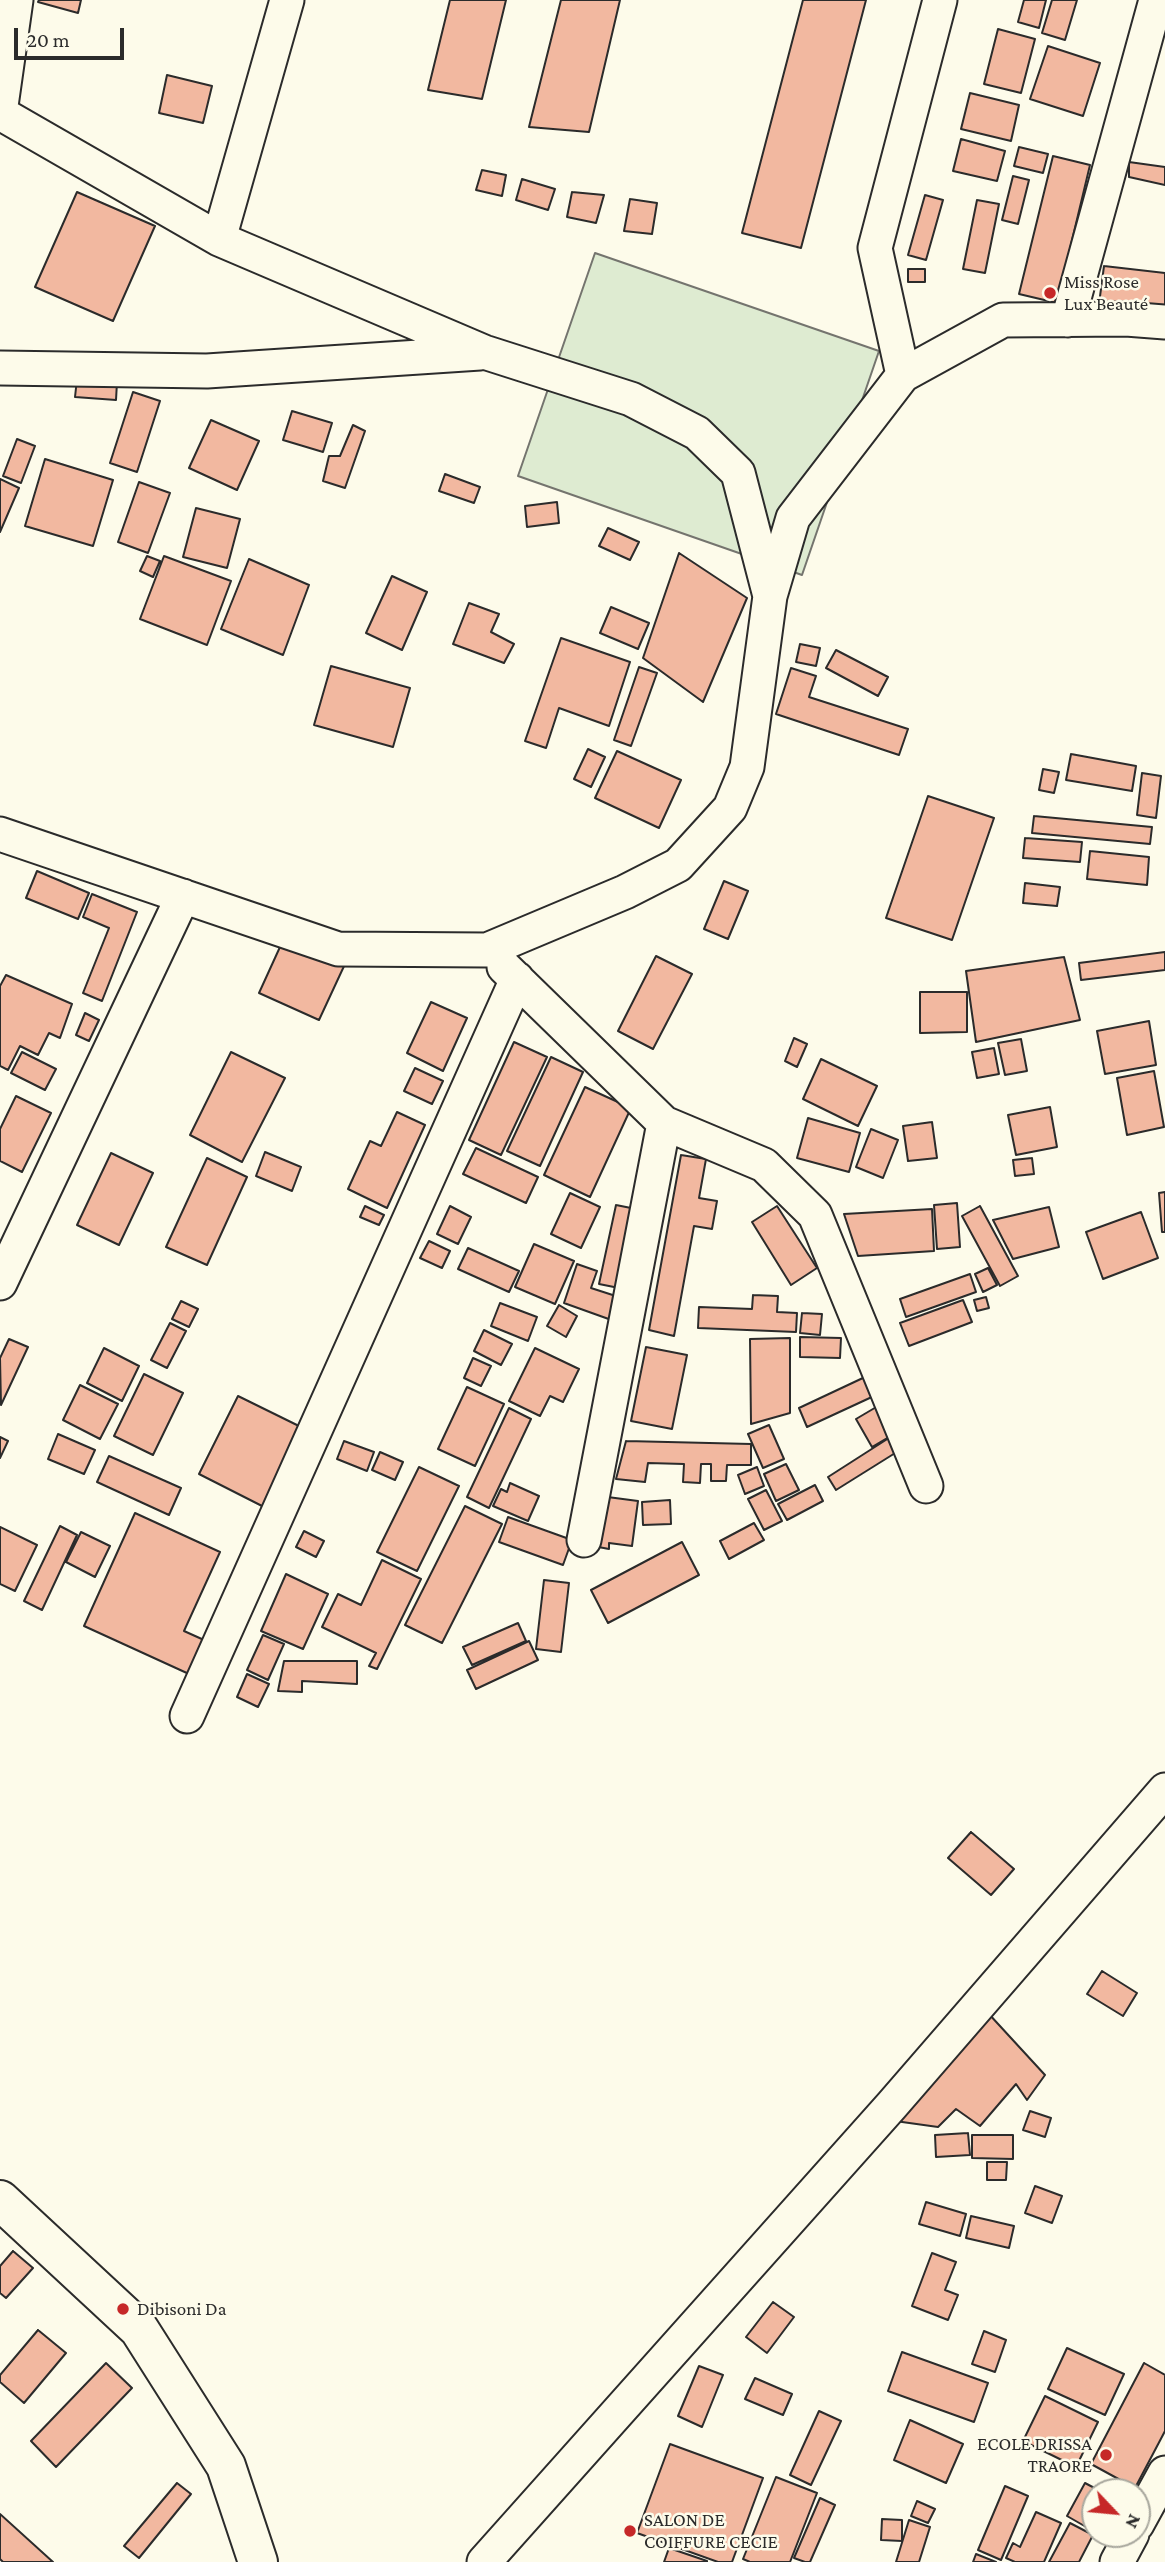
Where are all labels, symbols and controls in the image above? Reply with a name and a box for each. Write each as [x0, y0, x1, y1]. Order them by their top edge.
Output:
scale bar [18, 14, 128, 58]
text: 20 m [27, 28, 70, 52]
place label: Miss Rose Lux Beauté [1064, 271, 1148, 315]
marker: Miss Rose Lux Beauté [1042, 285, 1058, 301]
place label: Dibisoni Da [137, 2298, 226, 2320]
marker: Dibisoni Da [115, 2301, 131, 2317]
place label: ECOLE DRISSA TRAORE [977, 2433, 1092, 2477]
marker: ECOLE DRISSA TRAORE [1098, 2447, 1114, 2463]
north arrow [1081, 2478, 1151, 2548]
place label: SALON DE COIFFURE CECIE [644, 2509, 778, 2553]
text: N [1121, 2511, 1146, 2532]
marker: SALON DE COIFFURE CECIE [622, 2523, 638, 2539]

